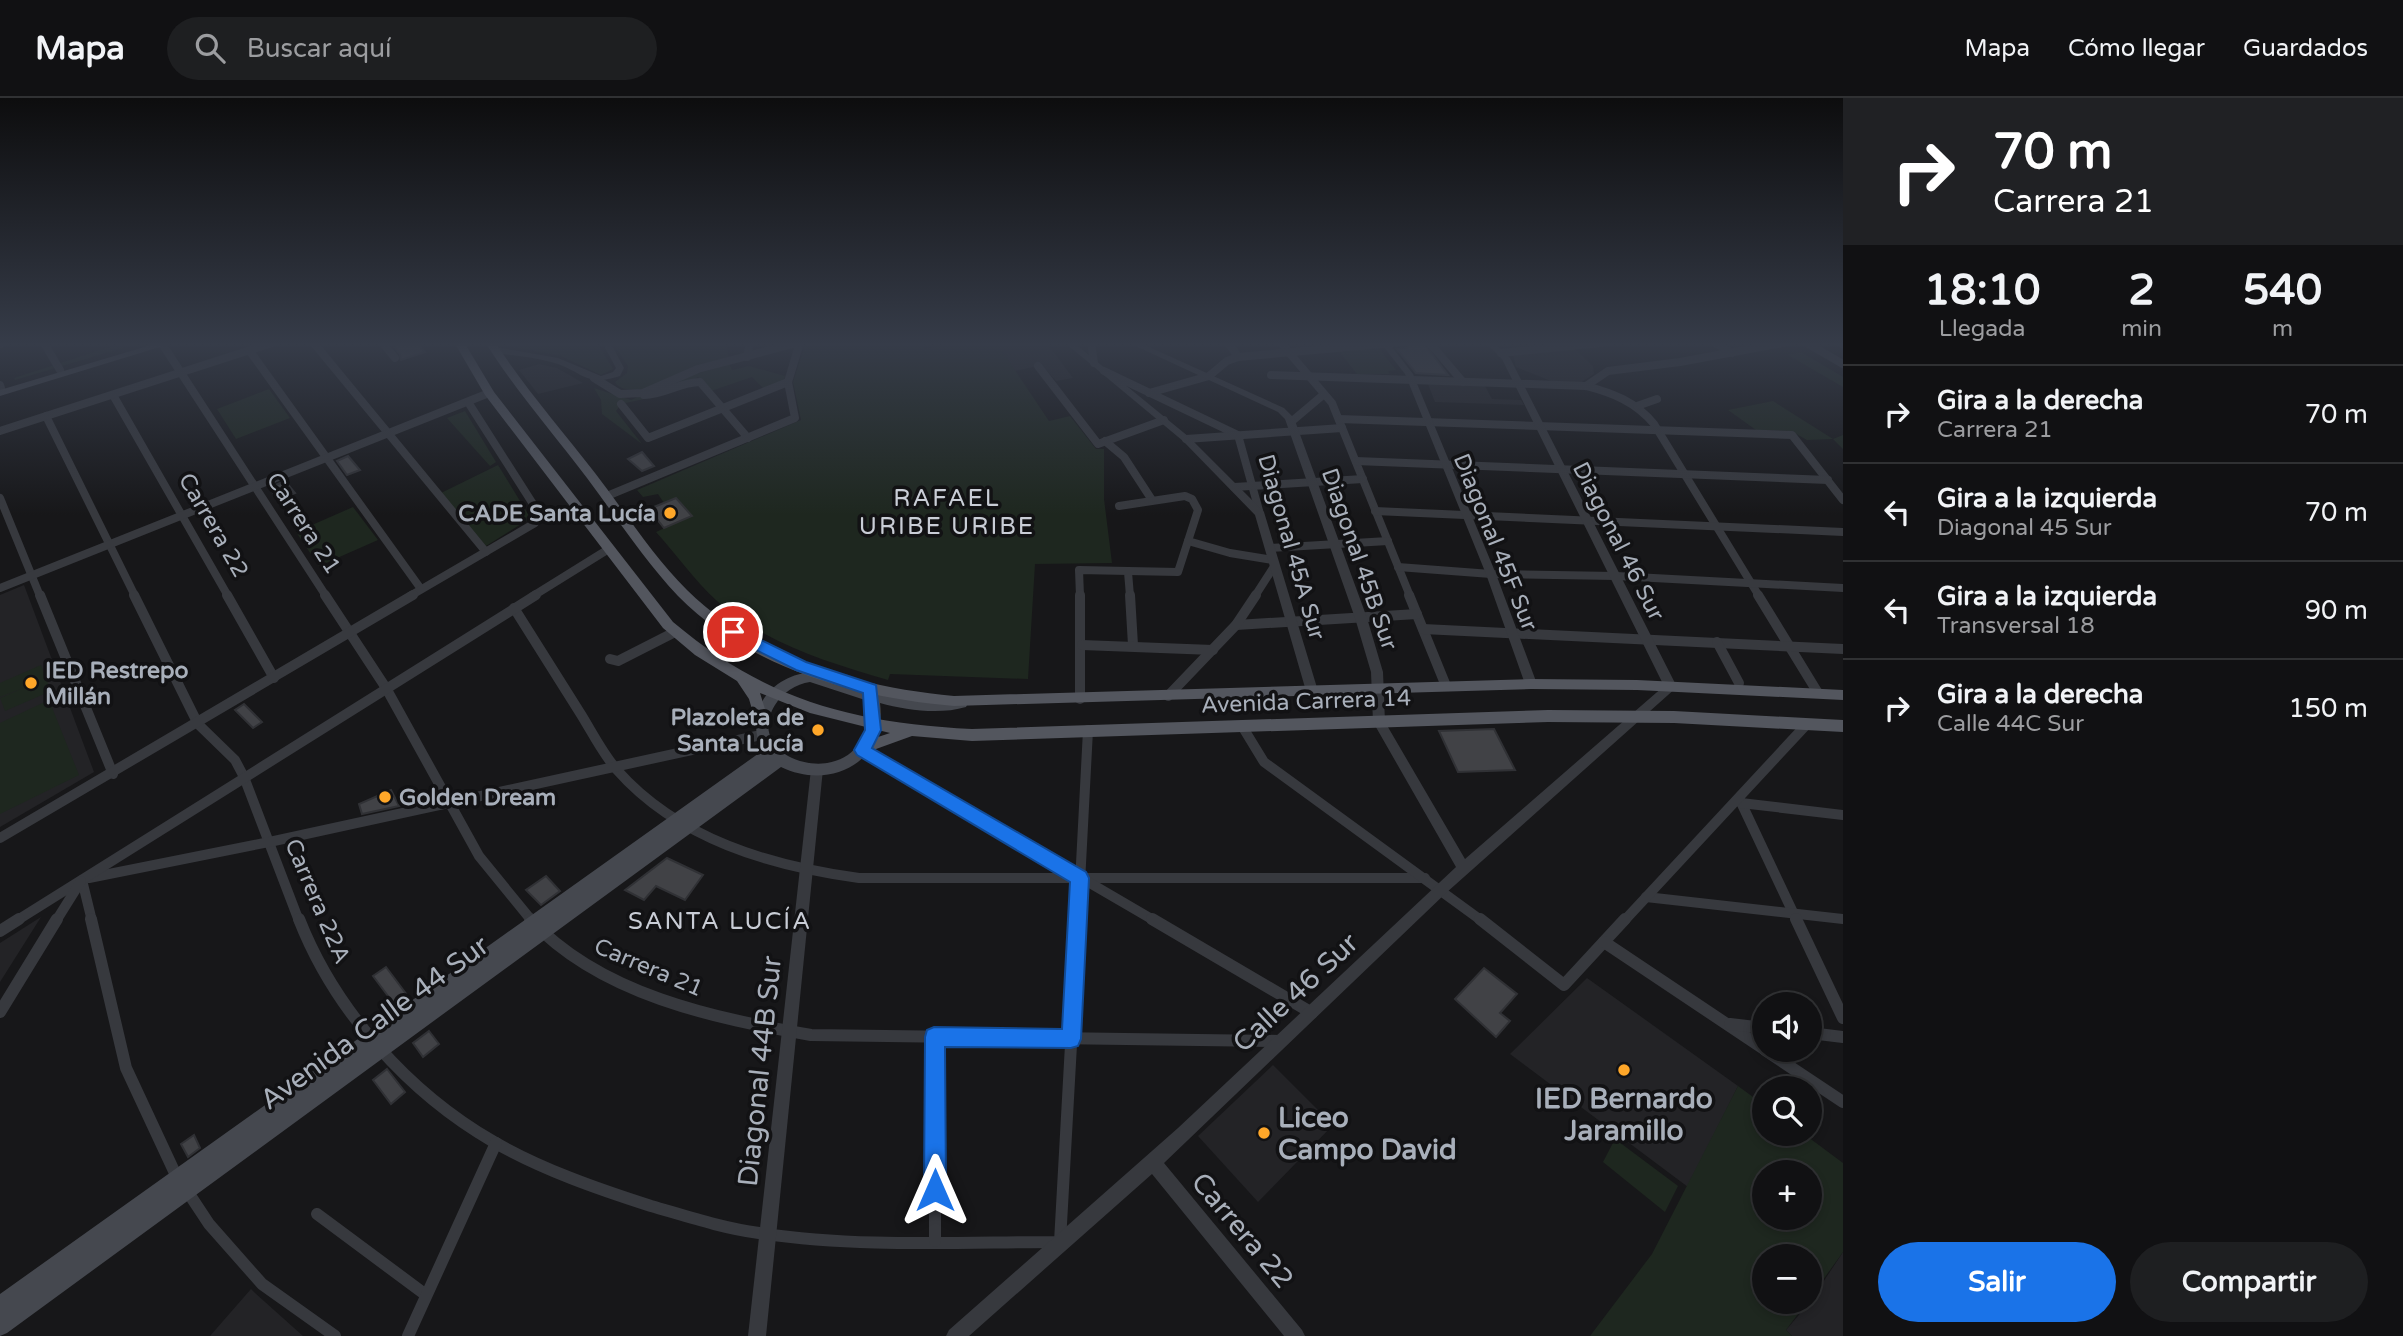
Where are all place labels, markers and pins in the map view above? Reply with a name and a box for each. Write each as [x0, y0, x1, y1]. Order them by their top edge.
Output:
place label: CADE Santa Lucía [458, 500, 656, 528]
marker: CADE Santa Lucía [662, 505, 678, 521]
pin [703, 602, 763, 662]
place label: IED Restrepo Millán [45, 657, 189, 711]
marker: IED Restrepo Millán [23, 675, 39, 691]
place label: Plazoleta de Santa Lucía [671, 704, 804, 758]
marker: Plazoleta de Santa Lucía [810, 722, 826, 738]
place label: Golden Dream [399, 784, 556, 812]
marker: Golden Dream [377, 789, 393, 805]
marker: IED Bernardo Jaramillo [1616, 1062, 1632, 1078]
place label: IED Bernardo Jaramillo [1535, 1082, 1713, 1148]
place label: Liceo Campo David [1278, 1101, 1457, 1167]
marker: Liceo Campo David [1256, 1125, 1272, 1141]

